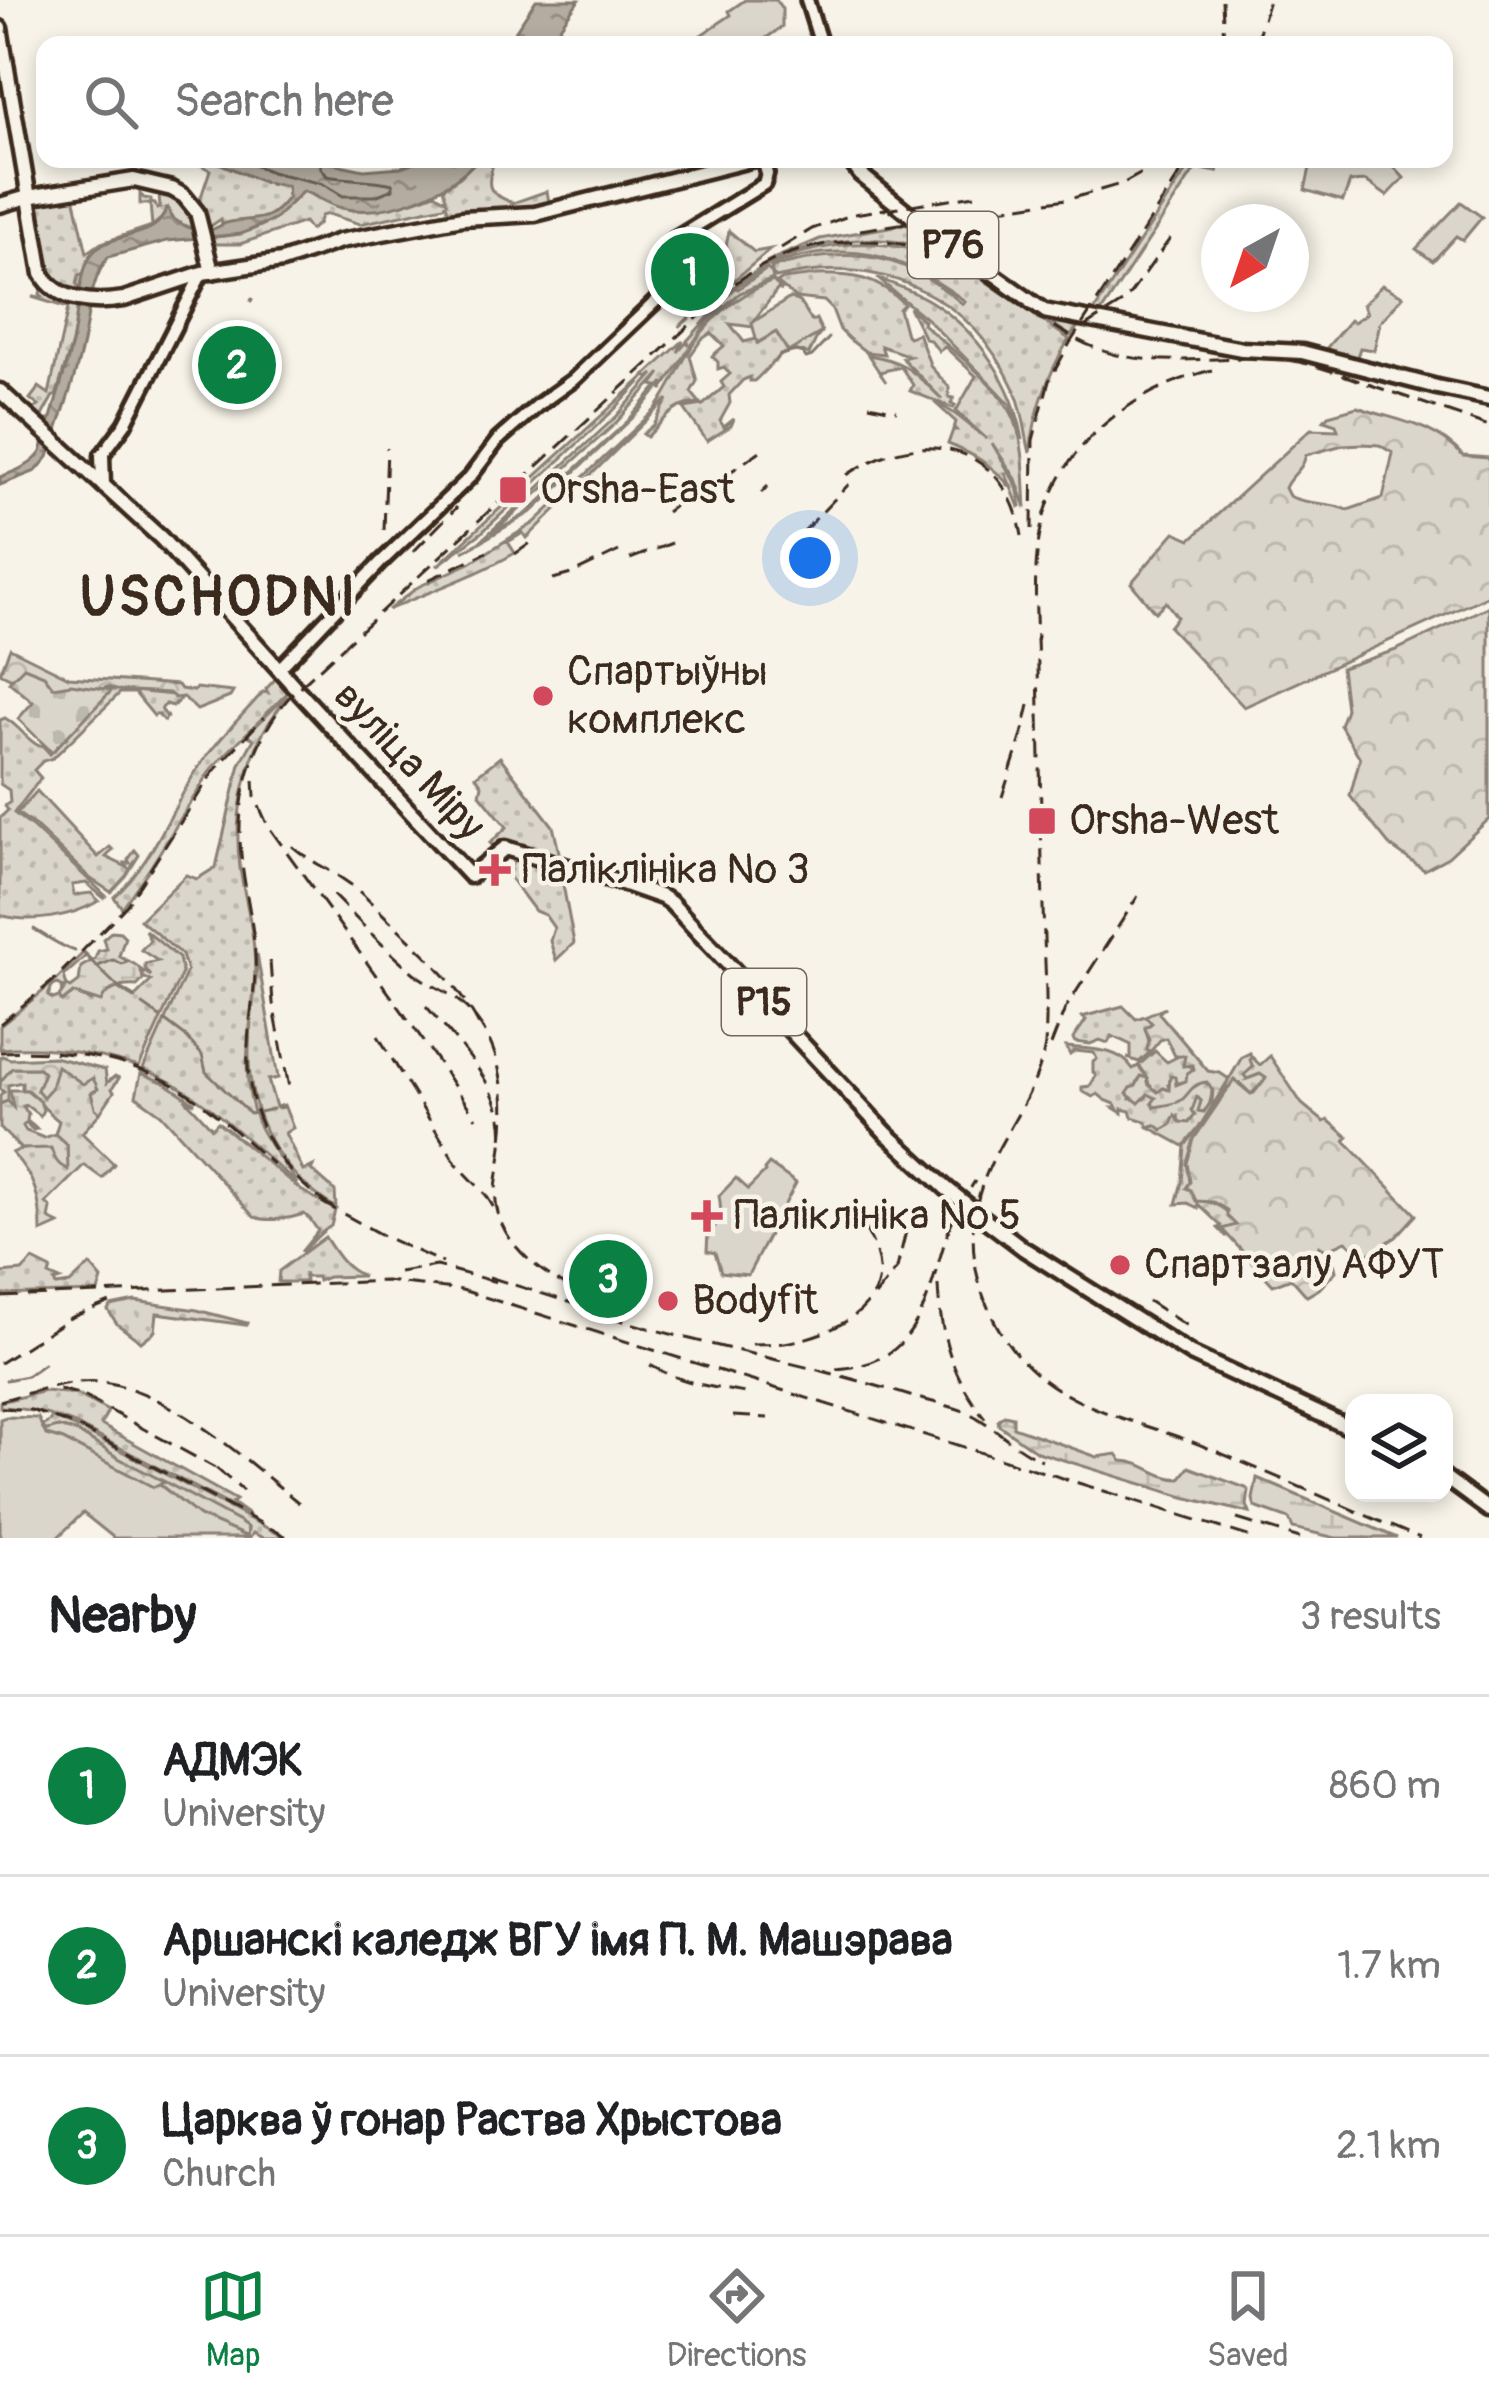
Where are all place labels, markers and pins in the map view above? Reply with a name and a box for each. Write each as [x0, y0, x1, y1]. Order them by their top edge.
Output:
pin: 1 [651, 227, 729, 317]
pin: 2 [198, 320, 276, 410]
place label: Orsha-East [540, 464, 735, 516]
marker: Orsha-East [497, 474, 529, 506]
place label: Спартыўны комплекс [567, 646, 768, 746]
marker: Спартыўны комплекс [530, 683, 556, 709]
place label: Orsha-West [1069, 795, 1279, 847]
marker: Orsha-West [1026, 805, 1058, 837]
place label: Паліклініка № 3 [522, 844, 810, 896]
marker: Паліклініка № 3 [479, 854, 511, 886]
place label: Паліклініка № 5 [734, 1190, 1021, 1242]
marker: Паліклініка № 5 [691, 1200, 723, 1232]
pin: 3 [569, 1234, 647, 1324]
place label: Спартзалу АФУТ [1144, 1239, 1445, 1291]
marker: Спартзалу АФУТ [1107, 1252, 1133, 1278]
place label: Bodyfit [692, 1275, 818, 1327]
marker: Bodyfit [655, 1288, 681, 1314]

